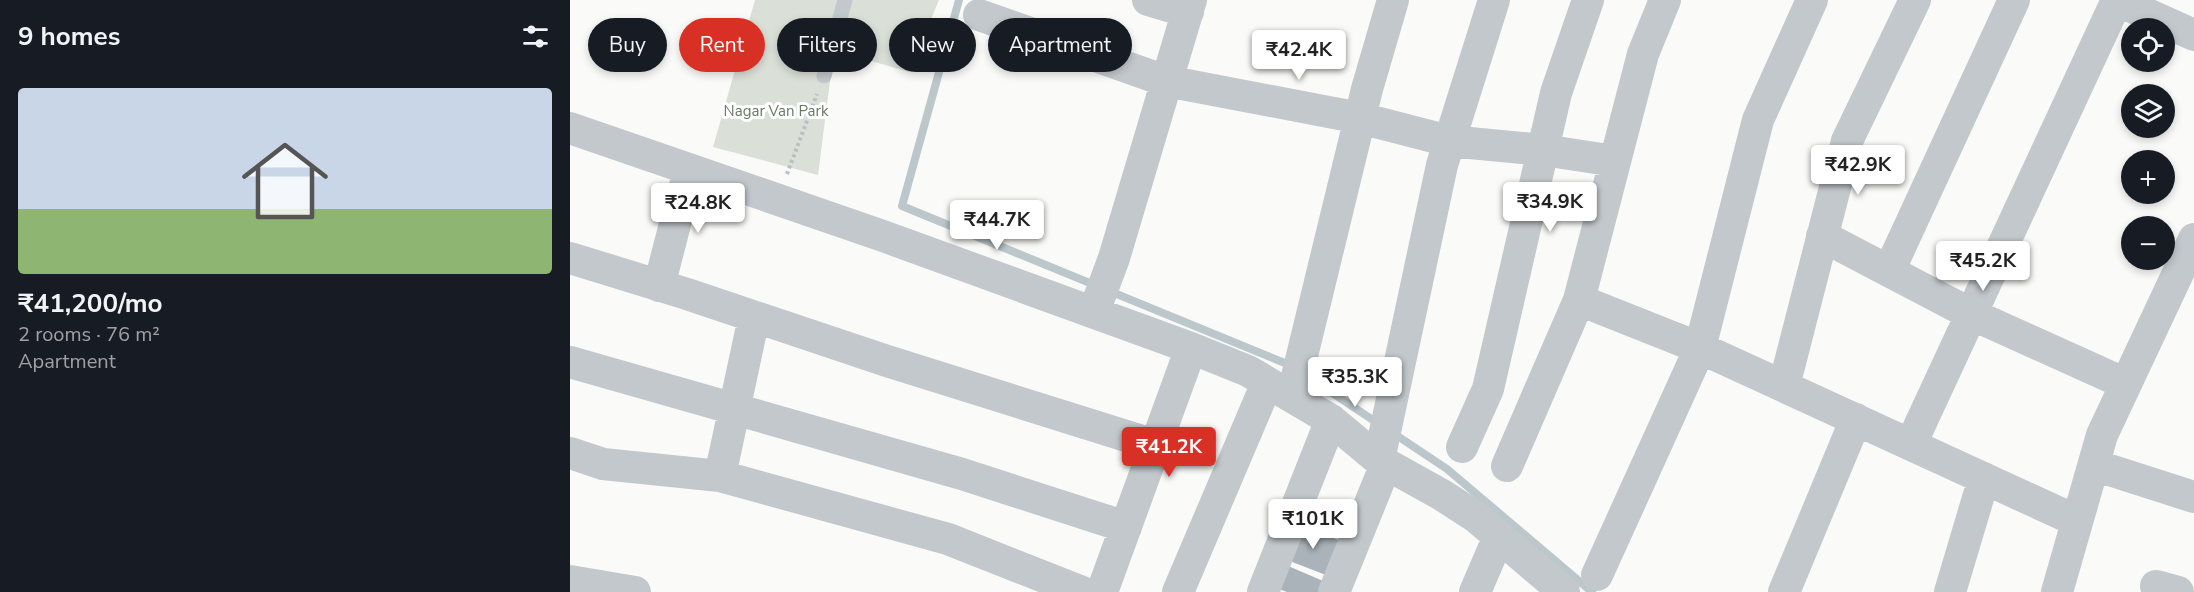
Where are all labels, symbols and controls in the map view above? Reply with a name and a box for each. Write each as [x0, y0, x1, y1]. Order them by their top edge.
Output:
chip: Buy [588, 18, 667, 72]
chip: Rent [679, 18, 765, 72]
chip: Filters [777, 18, 877, 72]
chip: New [889, 18, 976, 72]
chip: Apartment [988, 18, 1132, 72]
map controls [2121, 18, 2175, 270]
button: locate [2121, 18, 2175, 72]
text: 9 homes [18, 19, 120, 54]
icon: filters [519, 20, 552, 53]
pin: ₹42.4K [1250, 30, 1348, 81]
text: ₹42.4K [1266, 36, 1332, 63]
button: layers [2121, 84, 2175, 138]
park label: Nagar Van Park [724, 101, 829, 121]
icon: home [231, 127, 339, 235]
pin: ₹42.9K [1809, 145, 1907, 196]
button: + [2121, 150, 2175, 204]
text: ₹42.9K [1825, 151, 1891, 178]
pin: ₹34.9K [1501, 182, 1599, 233]
pin: ₹24.8K [649, 183, 747, 234]
text: ₹34.9K [1517, 188, 1583, 215]
text: ₹24.8K [665, 189, 731, 216]
pin: ₹44.7K [948, 200, 1046, 251]
text: ₹44.7K [964, 206, 1030, 233]
button: − [2121, 216, 2175, 270]
pin: ₹45.2K [1934, 241, 2032, 292]
text: ₹45.2K [1950, 247, 2016, 274]
text: ₹41,200/mo [18, 286, 162, 321]
text: 2 rooms · 76 m² [18, 321, 160, 348]
text: Apartment [18, 348, 116, 375]
pin: ₹35.3K [1306, 357, 1404, 408]
text: ₹35.3K [1322, 363, 1388, 390]
pin: ₹41.2K [1120, 427, 1218, 478]
text: ₹41.2K [1136, 433, 1202, 460]
pin: ₹101K [1271, 499, 1355, 550]
text: ₹101K [1282, 505, 1344, 532]

